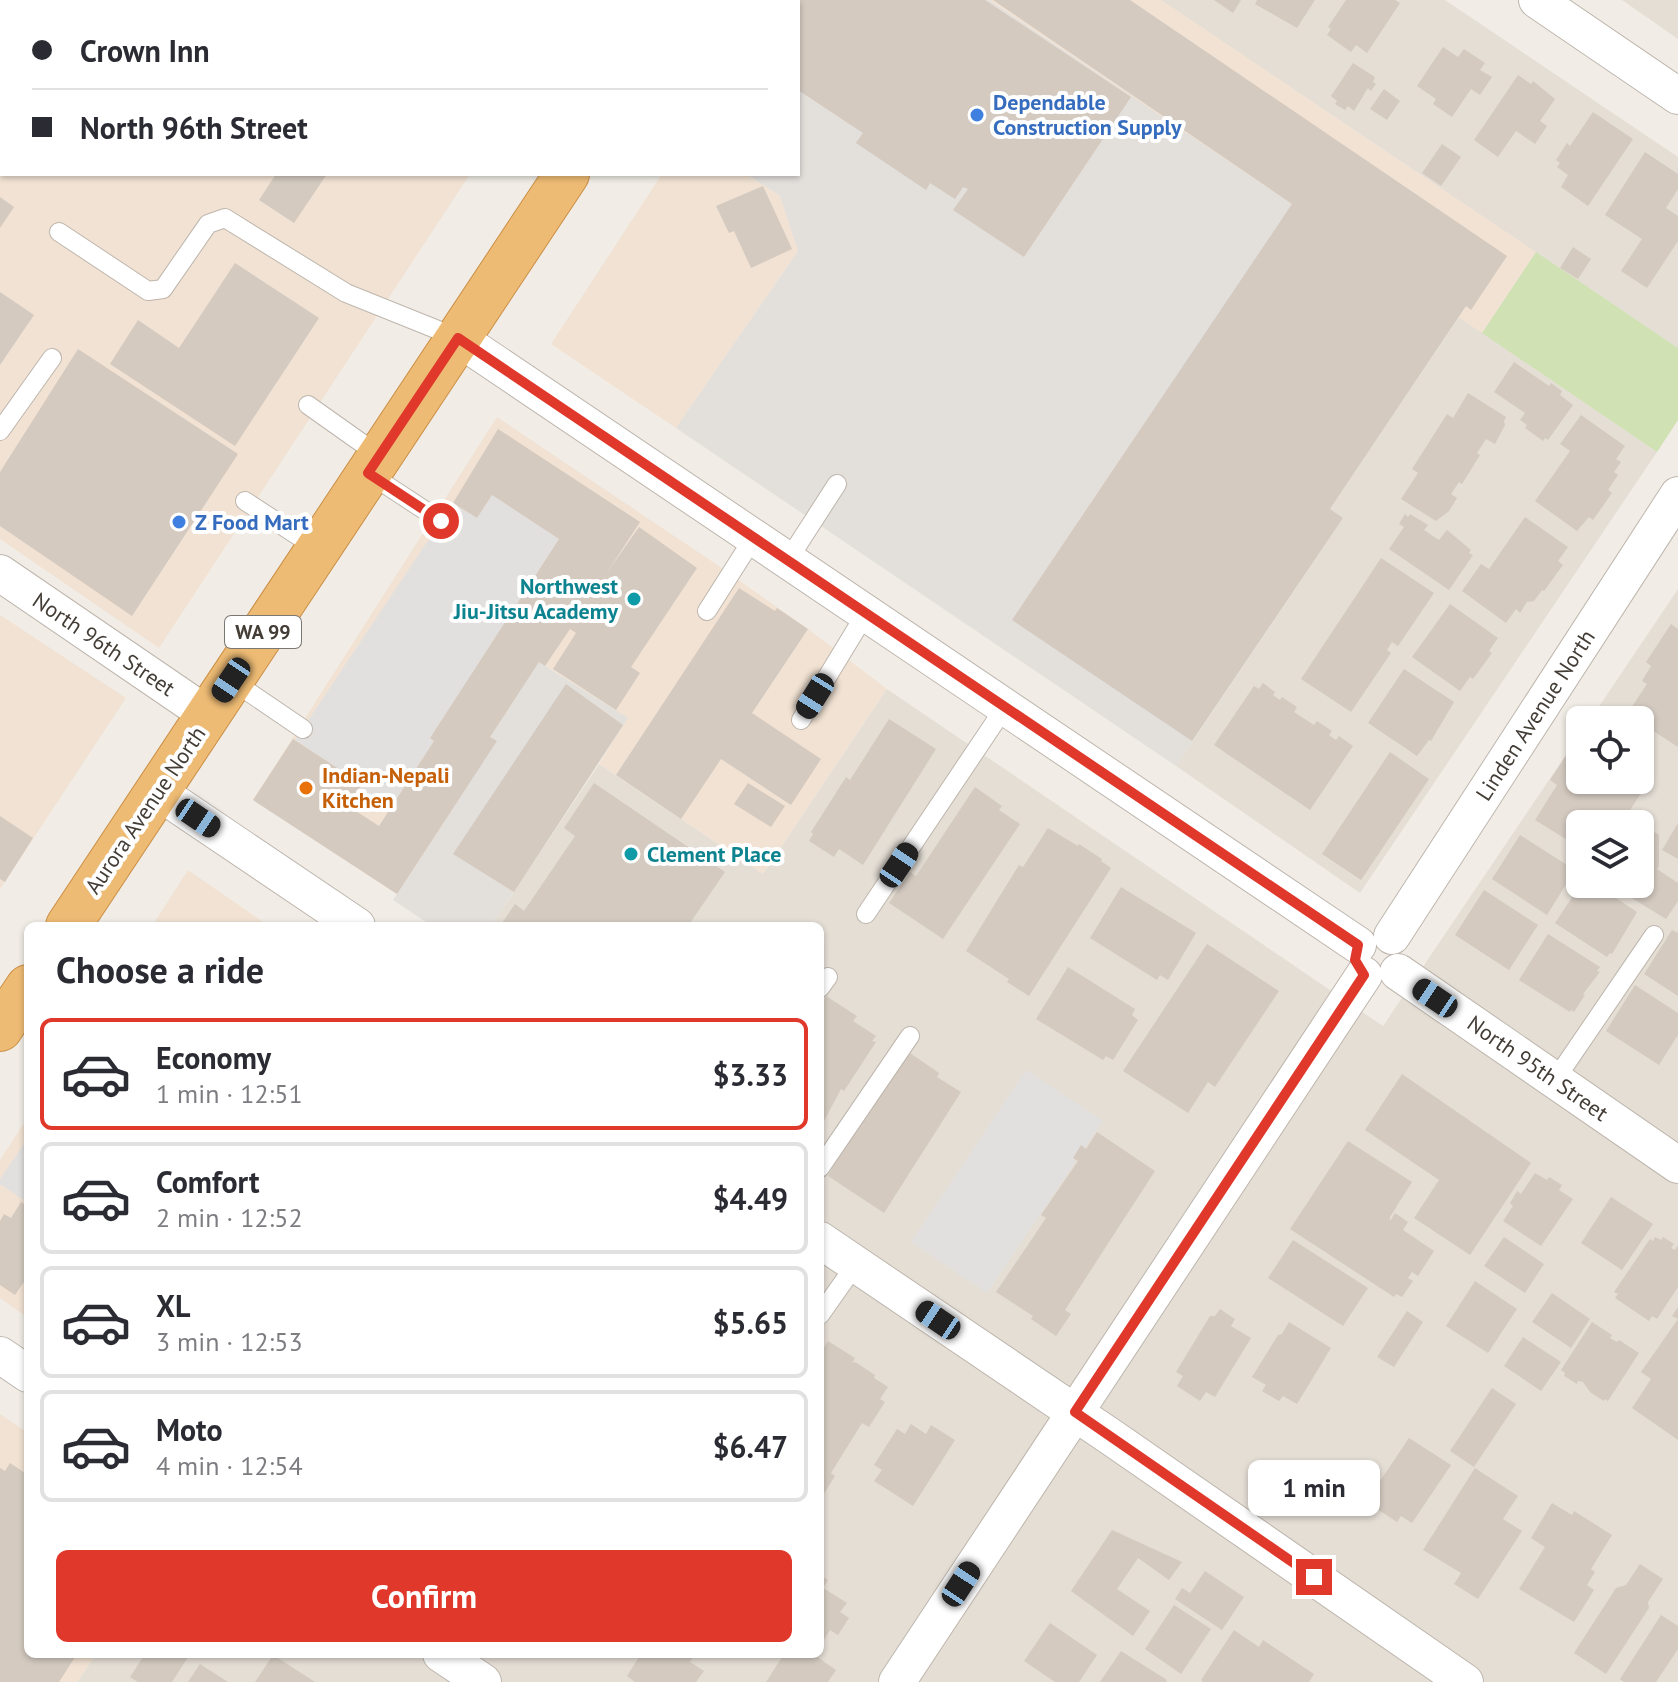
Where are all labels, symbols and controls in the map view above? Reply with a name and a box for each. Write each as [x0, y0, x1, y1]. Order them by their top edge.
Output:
text: Crown Inn [80, 31, 210, 70]
place label: Dependable Construction Supply [993, 88, 1182, 141]
marker: Dependable Construction Supply [968, 106, 986, 124]
text: North 96th Street [80, 108, 308, 147]
route start [423, 503, 459, 539]
place label: Z Food Mart [195, 508, 309, 536]
marker: Z Food Mart [170, 513, 188, 531]
place label: Northwest Jiu-Jitsu Academy [453, 572, 618, 625]
street label: North 96th Street [28, 586, 181, 702]
marker: Northwest Jiu-Jitsu Academy [625, 590, 643, 608]
road number: WA 99 [225, 616, 301, 648]
street label: Linden Avenue North [1469, 624, 1601, 806]
car [208, 653, 254, 707]
car [792, 669, 838, 723]
map controls [1566, 706, 1654, 898]
button: locate [1566, 706, 1654, 794]
street label: Aurora Avenue North [78, 721, 212, 899]
place label: Indian-Nepali Kitchen [322, 761, 450, 814]
marker: Indian-Nepali Kitchen [297, 779, 315, 797]
car [171, 795, 225, 841]
button: layers [1566, 810, 1654, 898]
car [876, 838, 922, 892]
place label: Clement Place [647, 840, 781, 868]
marker: Clement Place [622, 845, 640, 863]
text: Choose a ride [56, 946, 264, 993]
car [1408, 975, 1462, 1021]
street label: North 95th Street [1462, 1009, 1614, 1127]
icon: car [60, 1038, 132, 1110]
text: Economy [156, 1038, 271, 1077]
text: $3.33 [713, 1055, 788, 1094]
text: 1 min · 12:51 [156, 1077, 303, 1110]
icon: car [60, 1162, 132, 1234]
text: Comfort [156, 1162, 259, 1201]
text: $4.49 [713, 1179, 788, 1218]
text: 2 min · 12:52 [156, 1201, 303, 1234]
icon: car [60, 1286, 132, 1358]
text: XL [156, 1286, 190, 1325]
car [911, 1297, 965, 1343]
text: $5.65 [713, 1303, 788, 1342]
text: 3 min · 12:53 [156, 1325, 303, 1358]
icon: car [60, 1410, 132, 1482]
text: Moto [156, 1410, 223, 1449]
text: $6.47 [713, 1427, 788, 1466]
text: 4 min · 12:54 [156, 1449, 303, 1482]
callout: 1 min [1248, 1461, 1380, 1517]
text: 1 min [1282, 1471, 1346, 1504]
button: Confirm [56, 1550, 792, 1642]
car [938, 1557, 984, 1611]
route end [1296, 1559, 1332, 1595]

